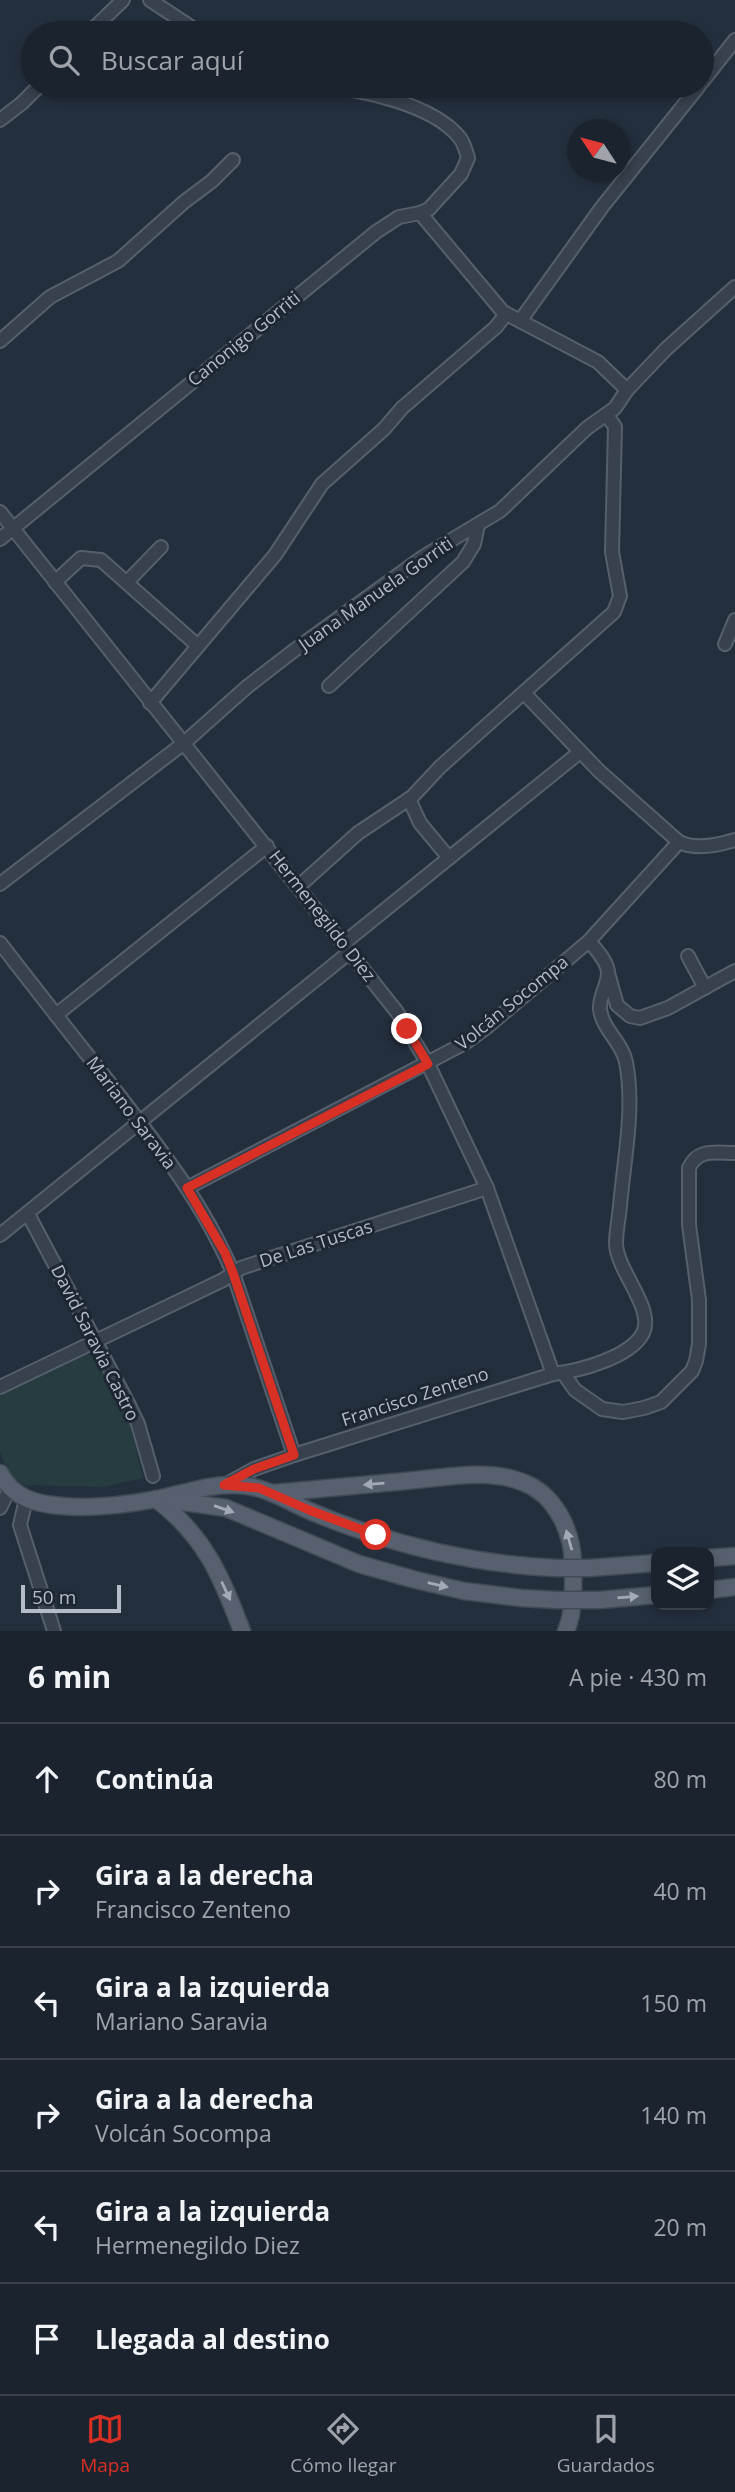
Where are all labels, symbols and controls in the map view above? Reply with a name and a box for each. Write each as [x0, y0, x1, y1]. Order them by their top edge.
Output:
search box [21, 21, 714, 98]
icon: search [45, 41, 83, 79]
text: Buscar aquí [101, 42, 243, 78]
north arrow [567, 119, 630, 182]
street label: Canonigo Gorriti [182, 285, 305, 391]
street label: Juana Manuela Gorriti [292, 531, 457, 657]
street label: Hermenegildo Diez [264, 845, 382, 986]
street label: Volcán Socompa [450, 949, 573, 1055]
route end [391, 1013, 422, 1044]
street label: Mariano Saravia [81, 1051, 182, 1174]
street label: De Las Tuscas [256, 1214, 375, 1273]
street label: David Saravia Castro [46, 1260, 146, 1425]
street label: Francisco Zenteno [338, 1361, 491, 1431]
one-way arrow [362, 1479, 384, 1490]
one-way arrow [213, 1504, 234, 1515]
route start [360, 1519, 391, 1550]
one-way arrow [563, 1528, 574, 1550]
map controls [651, 1547, 714, 1610]
button: layers [651, 1547, 714, 1610]
one-way arrow [427, 1579, 449, 1590]
one-way arrow [220, 1581, 232, 1601]
scale bar [21, 1582, 121, 1614]
text: 50 m [32, 1584, 76, 1610]
one-way arrow [617, 1592, 639, 1603]
text: 6 min [28, 1656, 111, 1697]
text: A pie · 430 m [569, 1661, 707, 1693]
icon: ahead [28, 1760, 66, 1798]
text: Continúa [95, 1761, 214, 1797]
text: 80 m [653, 1763, 707, 1795]
text: Gira a la derecha [95, 1857, 314, 1893]
icon: right [28, 1872, 66, 1910]
text: 40 m [653, 1875, 707, 1907]
text: Francisco Zenteno [95, 1893, 291, 1925]
text: Gira a la izquierda [95, 1969, 330, 2005]
icon: left [28, 1984, 66, 2022]
text: 150 m [640, 1987, 707, 2019]
text: Mariano Saravia [95, 2005, 268, 2037]
text: Gira a la derecha [95, 2081, 314, 2117]
icon: right [28, 2096, 66, 2134]
text: 140 m [640, 2099, 707, 2131]
text: Volcán Socompa [95, 2117, 272, 2149]
text: Gira a la izquierda [95, 2193, 330, 2229]
icon: left [28, 2208, 66, 2246]
text: 20 m [653, 2211, 707, 2243]
text: Hermenegildo Diez [95, 2229, 300, 2261]
icon: arrive [28, 2320, 66, 2358]
text: Llegada al destino [95, 2321, 330, 2357]
tab: Mapa [80, 2410, 130, 2478]
tab: Cómo llegar [290, 2410, 397, 2478]
tab: Guardados [557, 2410, 655, 2478]

